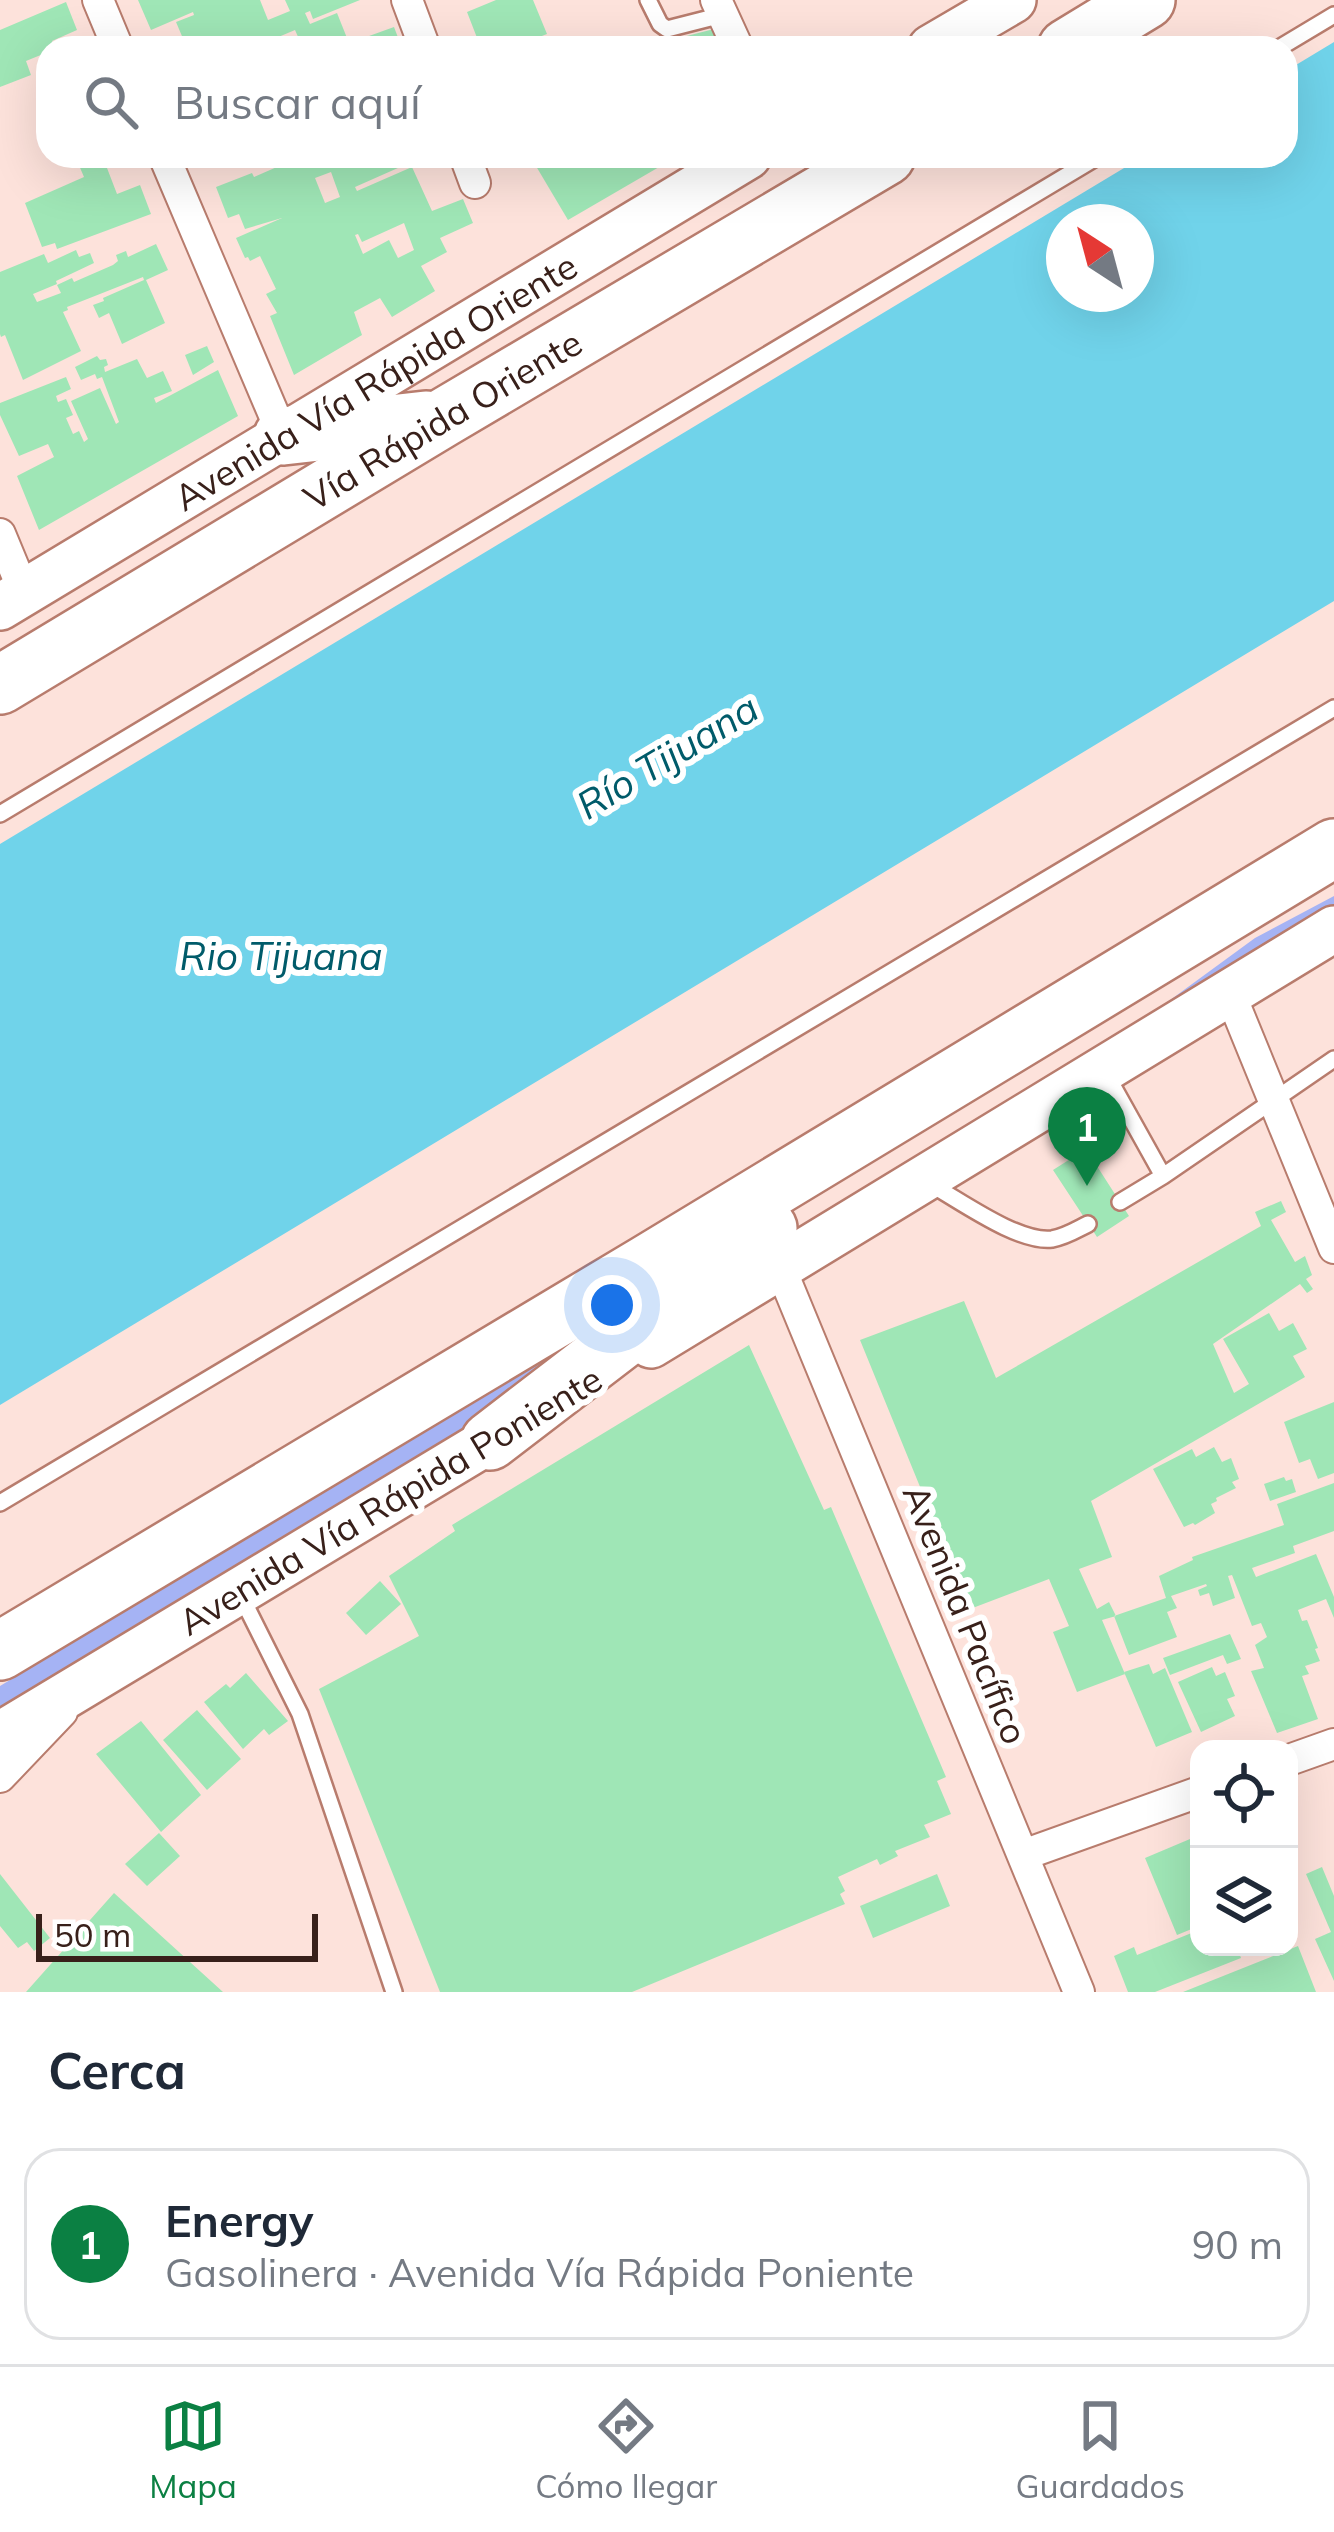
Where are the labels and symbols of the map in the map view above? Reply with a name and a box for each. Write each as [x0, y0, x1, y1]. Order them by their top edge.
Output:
north arrow [1046, 204, 1154, 312]
street label: Avenida Vía Rápida Oriente [165, 243, 583, 519]
street label: Vía Rápida Oriente [295, 319, 589, 519]
water label: Río Tijuana [567, 683, 767, 829]
water label: Rio Tijuana [180, 931, 383, 980]
pin: 1 [1048, 1087, 1126, 1186]
your location [582, 1275, 642, 1335]
street label: Avenida Vía Rápida Poniente [170, 1356, 610, 1644]
street label: Avenida Pacífico [894, 1478, 1038, 1750]
scale bar [36, 1908, 318, 1961]

